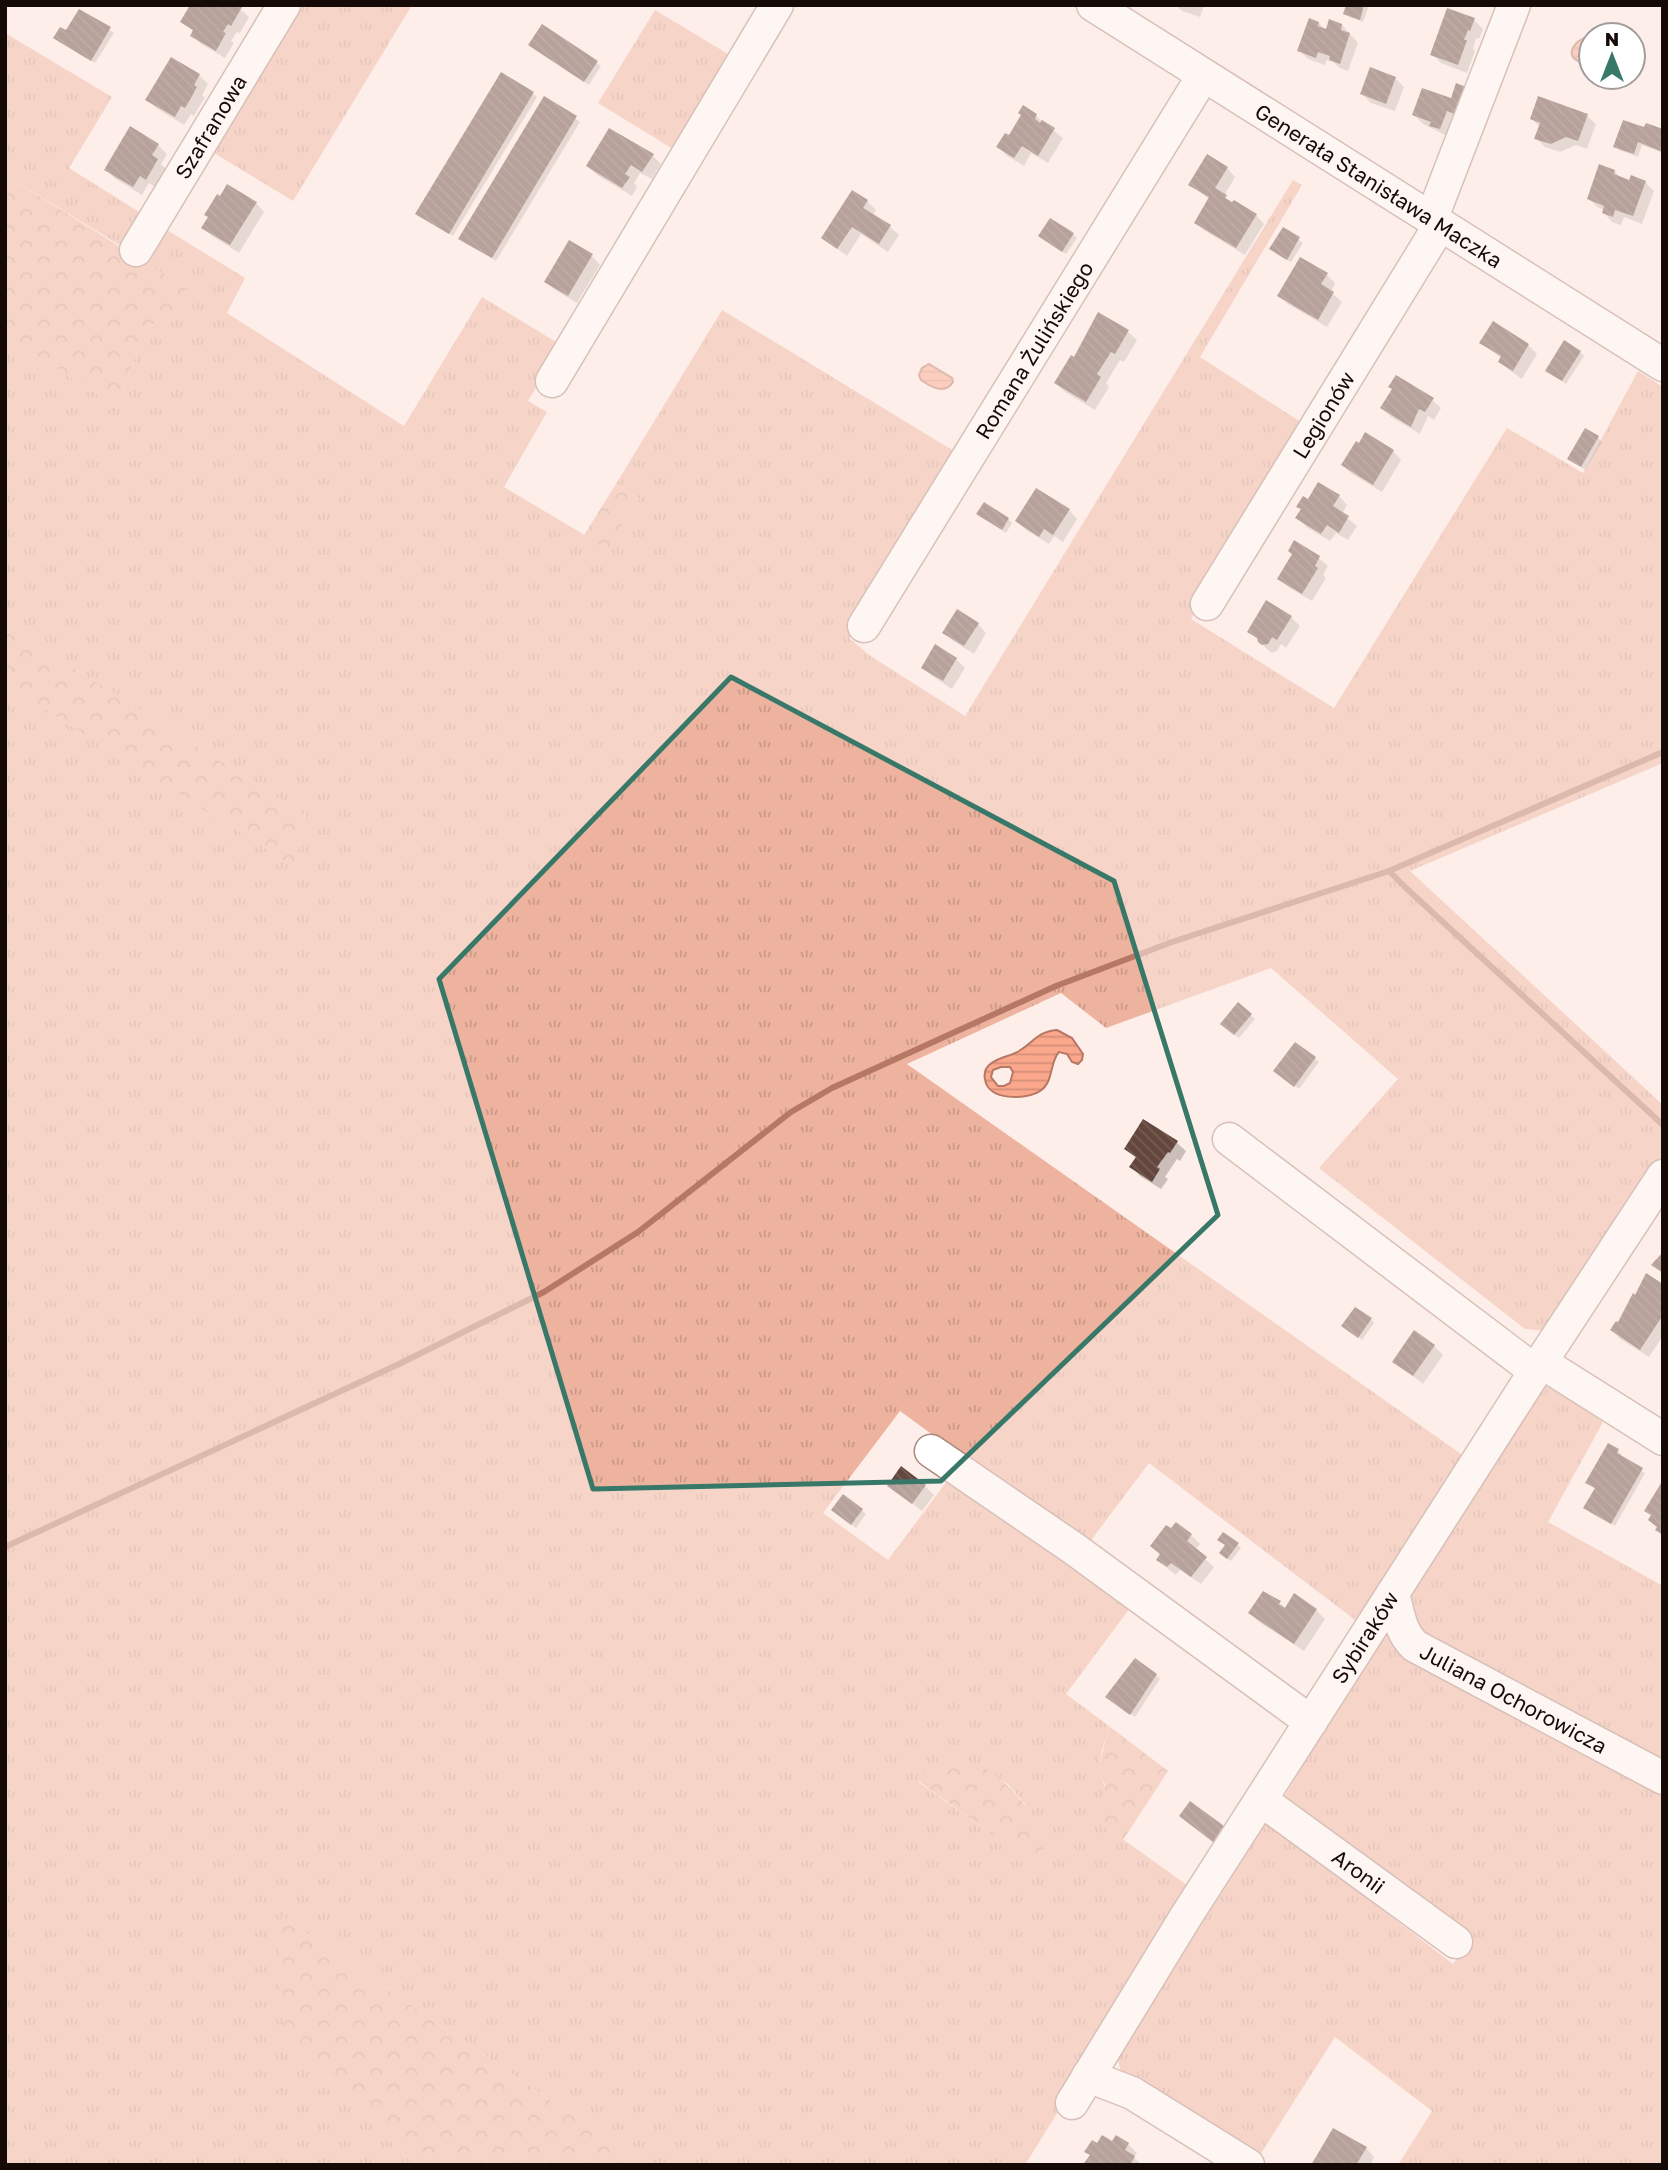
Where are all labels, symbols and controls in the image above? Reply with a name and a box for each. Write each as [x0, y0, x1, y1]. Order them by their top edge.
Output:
north arrow [1577, 21, 1647, 91]
text: N [1605, 27, 1619, 50]
street label: Szafranowa [169, 70, 252, 184]
street label: Generała Stanisława Maczka [1250, 98, 1507, 273]
street label: Romana Żulińskiego [969, 257, 1099, 444]
street label: Legionów [1287, 367, 1360, 463]
street label: Sybiraków [1326, 1586, 1404, 1688]
street label: Juliana Ochorowicza [1416, 1638, 1612, 1759]
street label: Aronii [1327, 1843, 1390, 1899]

